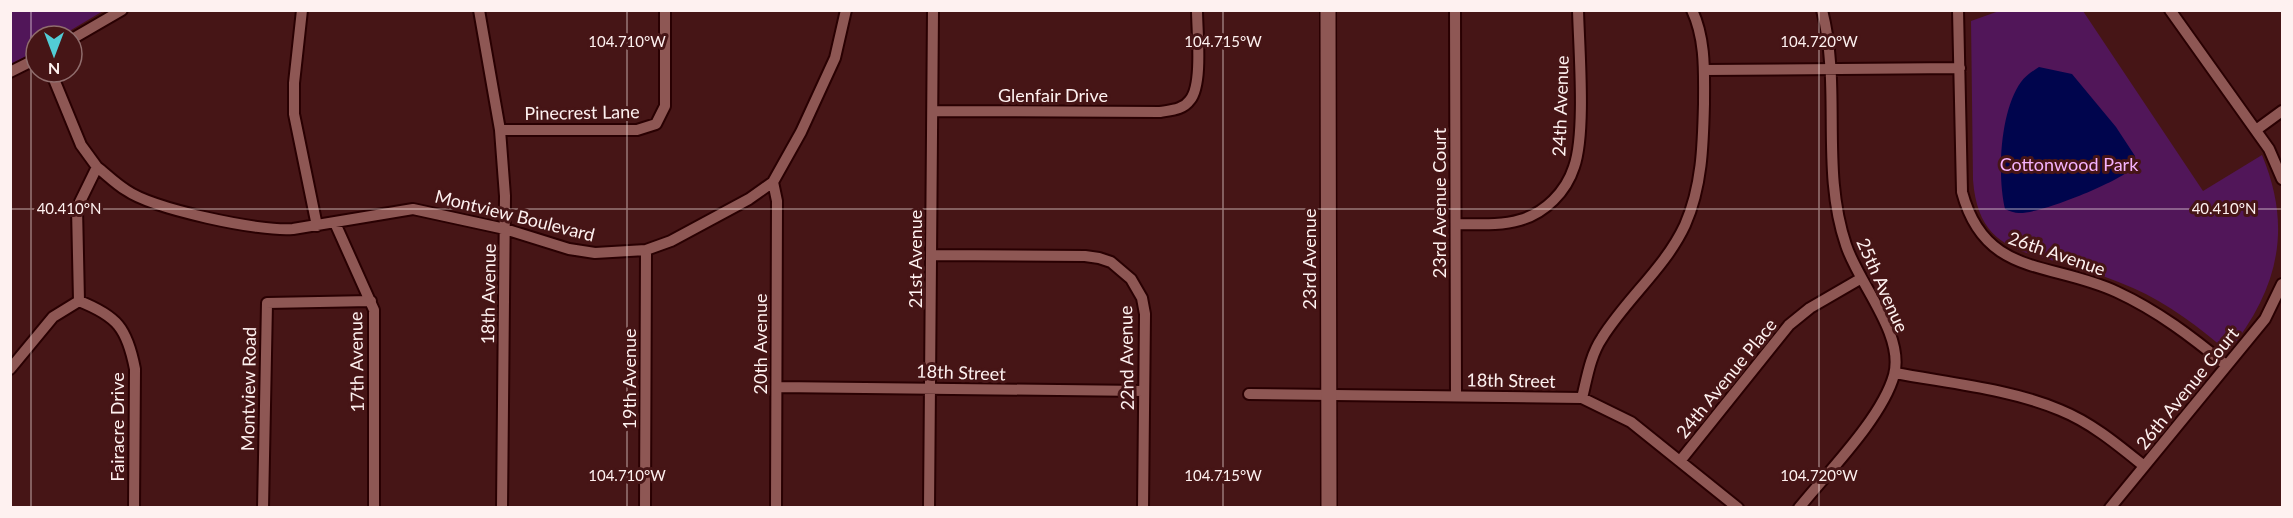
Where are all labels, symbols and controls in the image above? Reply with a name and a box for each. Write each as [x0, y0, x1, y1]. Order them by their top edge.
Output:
north arrow [24, 24, 84, 84]
text: 104.710°W [588, 32, 666, 50]
text: 104.715°W [1184, 32, 1262, 50]
text: 104.720°W [1780, 32, 1858, 50]
street label: 24th Avenue [1547, 55, 1573, 157]
text: N [48, 60, 60, 79]
street label: Glenfair Drive [998, 84, 1108, 106]
street label: Pinecrest Lane [524, 100, 640, 124]
street label: 23rd Avenue Court [1428, 127, 1450, 278]
park label: Cottonwood Park [2000, 153, 2139, 175]
street label: Montview Boulevard [433, 184, 597, 246]
text: 40.410°N [37, 199, 101, 217]
text: 40.410°N [2192, 199, 2256, 217]
street label: 23rd Avenue [1298, 209, 1320, 309]
street label: 21st Avenue [904, 210, 926, 308]
street label: 26th Avenue [2006, 226, 2108, 280]
street label: 25th Avenue [1852, 234, 1914, 336]
street label: 18th Avenue [476, 243, 500, 345]
street label: 20th Avenue [749, 294, 771, 394]
street label: 22nd Avenue [1114, 306, 1138, 410]
street label: 17th Avenue [344, 311, 368, 413]
street label: 24th Avenue Place [1671, 314, 1781, 442]
street label: 26th Avenue Court [2131, 322, 2243, 453]
street label: Montview Road [236, 327, 260, 451]
street label: 19th Avenue [618, 329, 640, 429]
street label: 18th Street [916, 359, 1007, 385]
street label: 18th Street [1466, 368, 1556, 392]
street label: Fairacre Drive [106, 372, 128, 482]
text: 104.710°W [588, 466, 666, 484]
text: 104.715°W [1184, 466, 1262, 484]
text: 104.720°W [1780, 466, 1858, 484]

